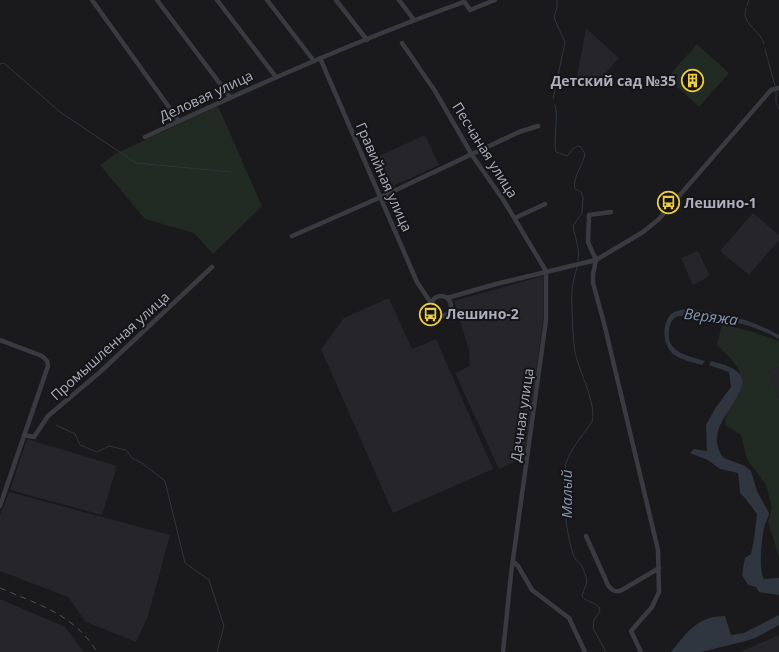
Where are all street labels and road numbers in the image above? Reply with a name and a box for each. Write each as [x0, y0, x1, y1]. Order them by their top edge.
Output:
street label: Деловая улица [156, 65, 256, 126]
street label: Песчаная улица [448, 98, 523, 201]
street label: Гравийная улица [352, 119, 417, 235]
street label: Промышленная улица [46, 287, 173, 404]
street label: Дачная улица [506, 367, 537, 463]

